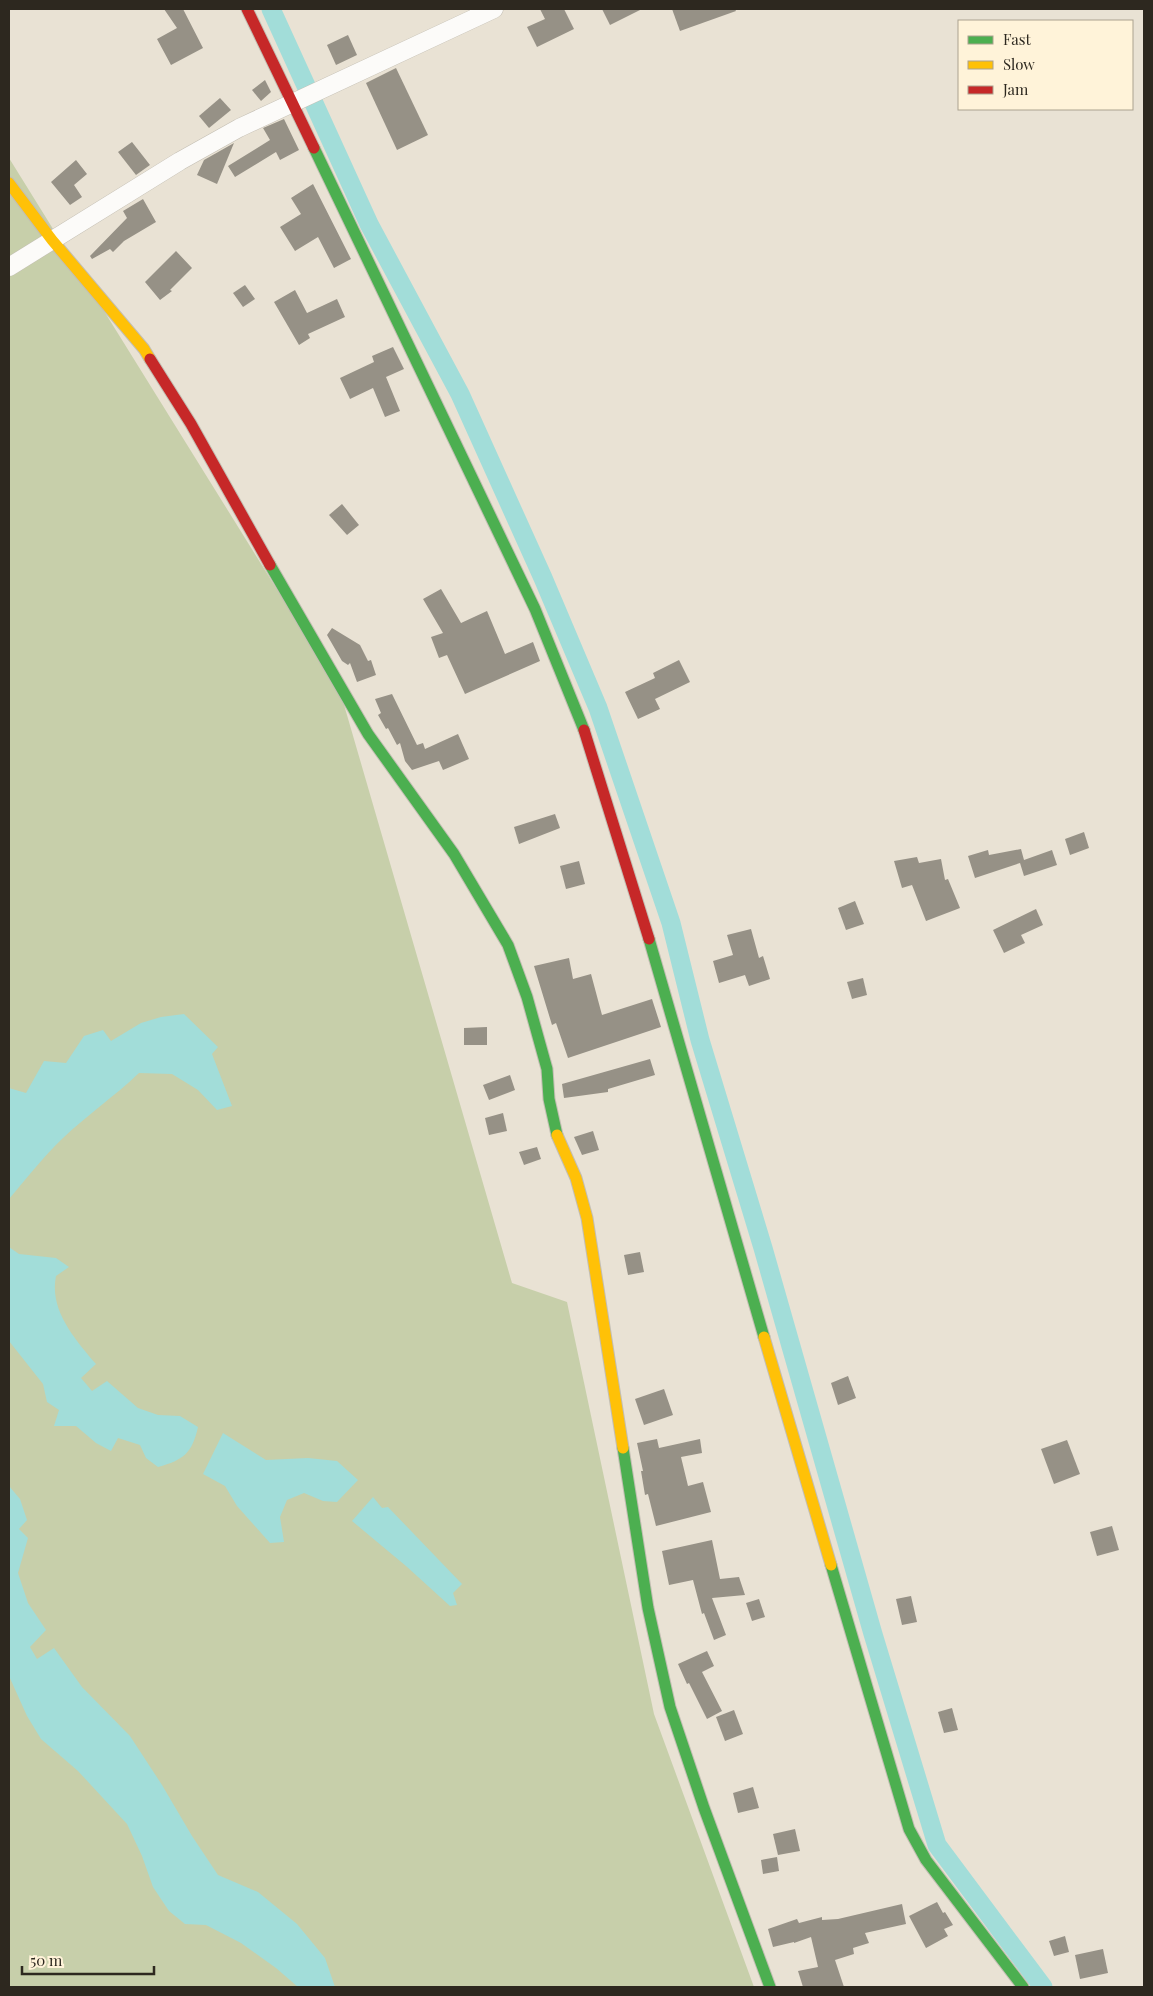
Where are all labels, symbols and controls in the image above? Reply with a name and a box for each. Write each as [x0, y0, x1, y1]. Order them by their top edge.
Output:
legend [958, 20, 1133, 110]
text: Fast [1003, 29, 1032, 49]
text: Slow [1003, 54, 1035, 74]
text: Jam [1002, 79, 1029, 99]
scale bar [22, 1944, 155, 1976]
text: 50 m [30, 1950, 63, 1970]

